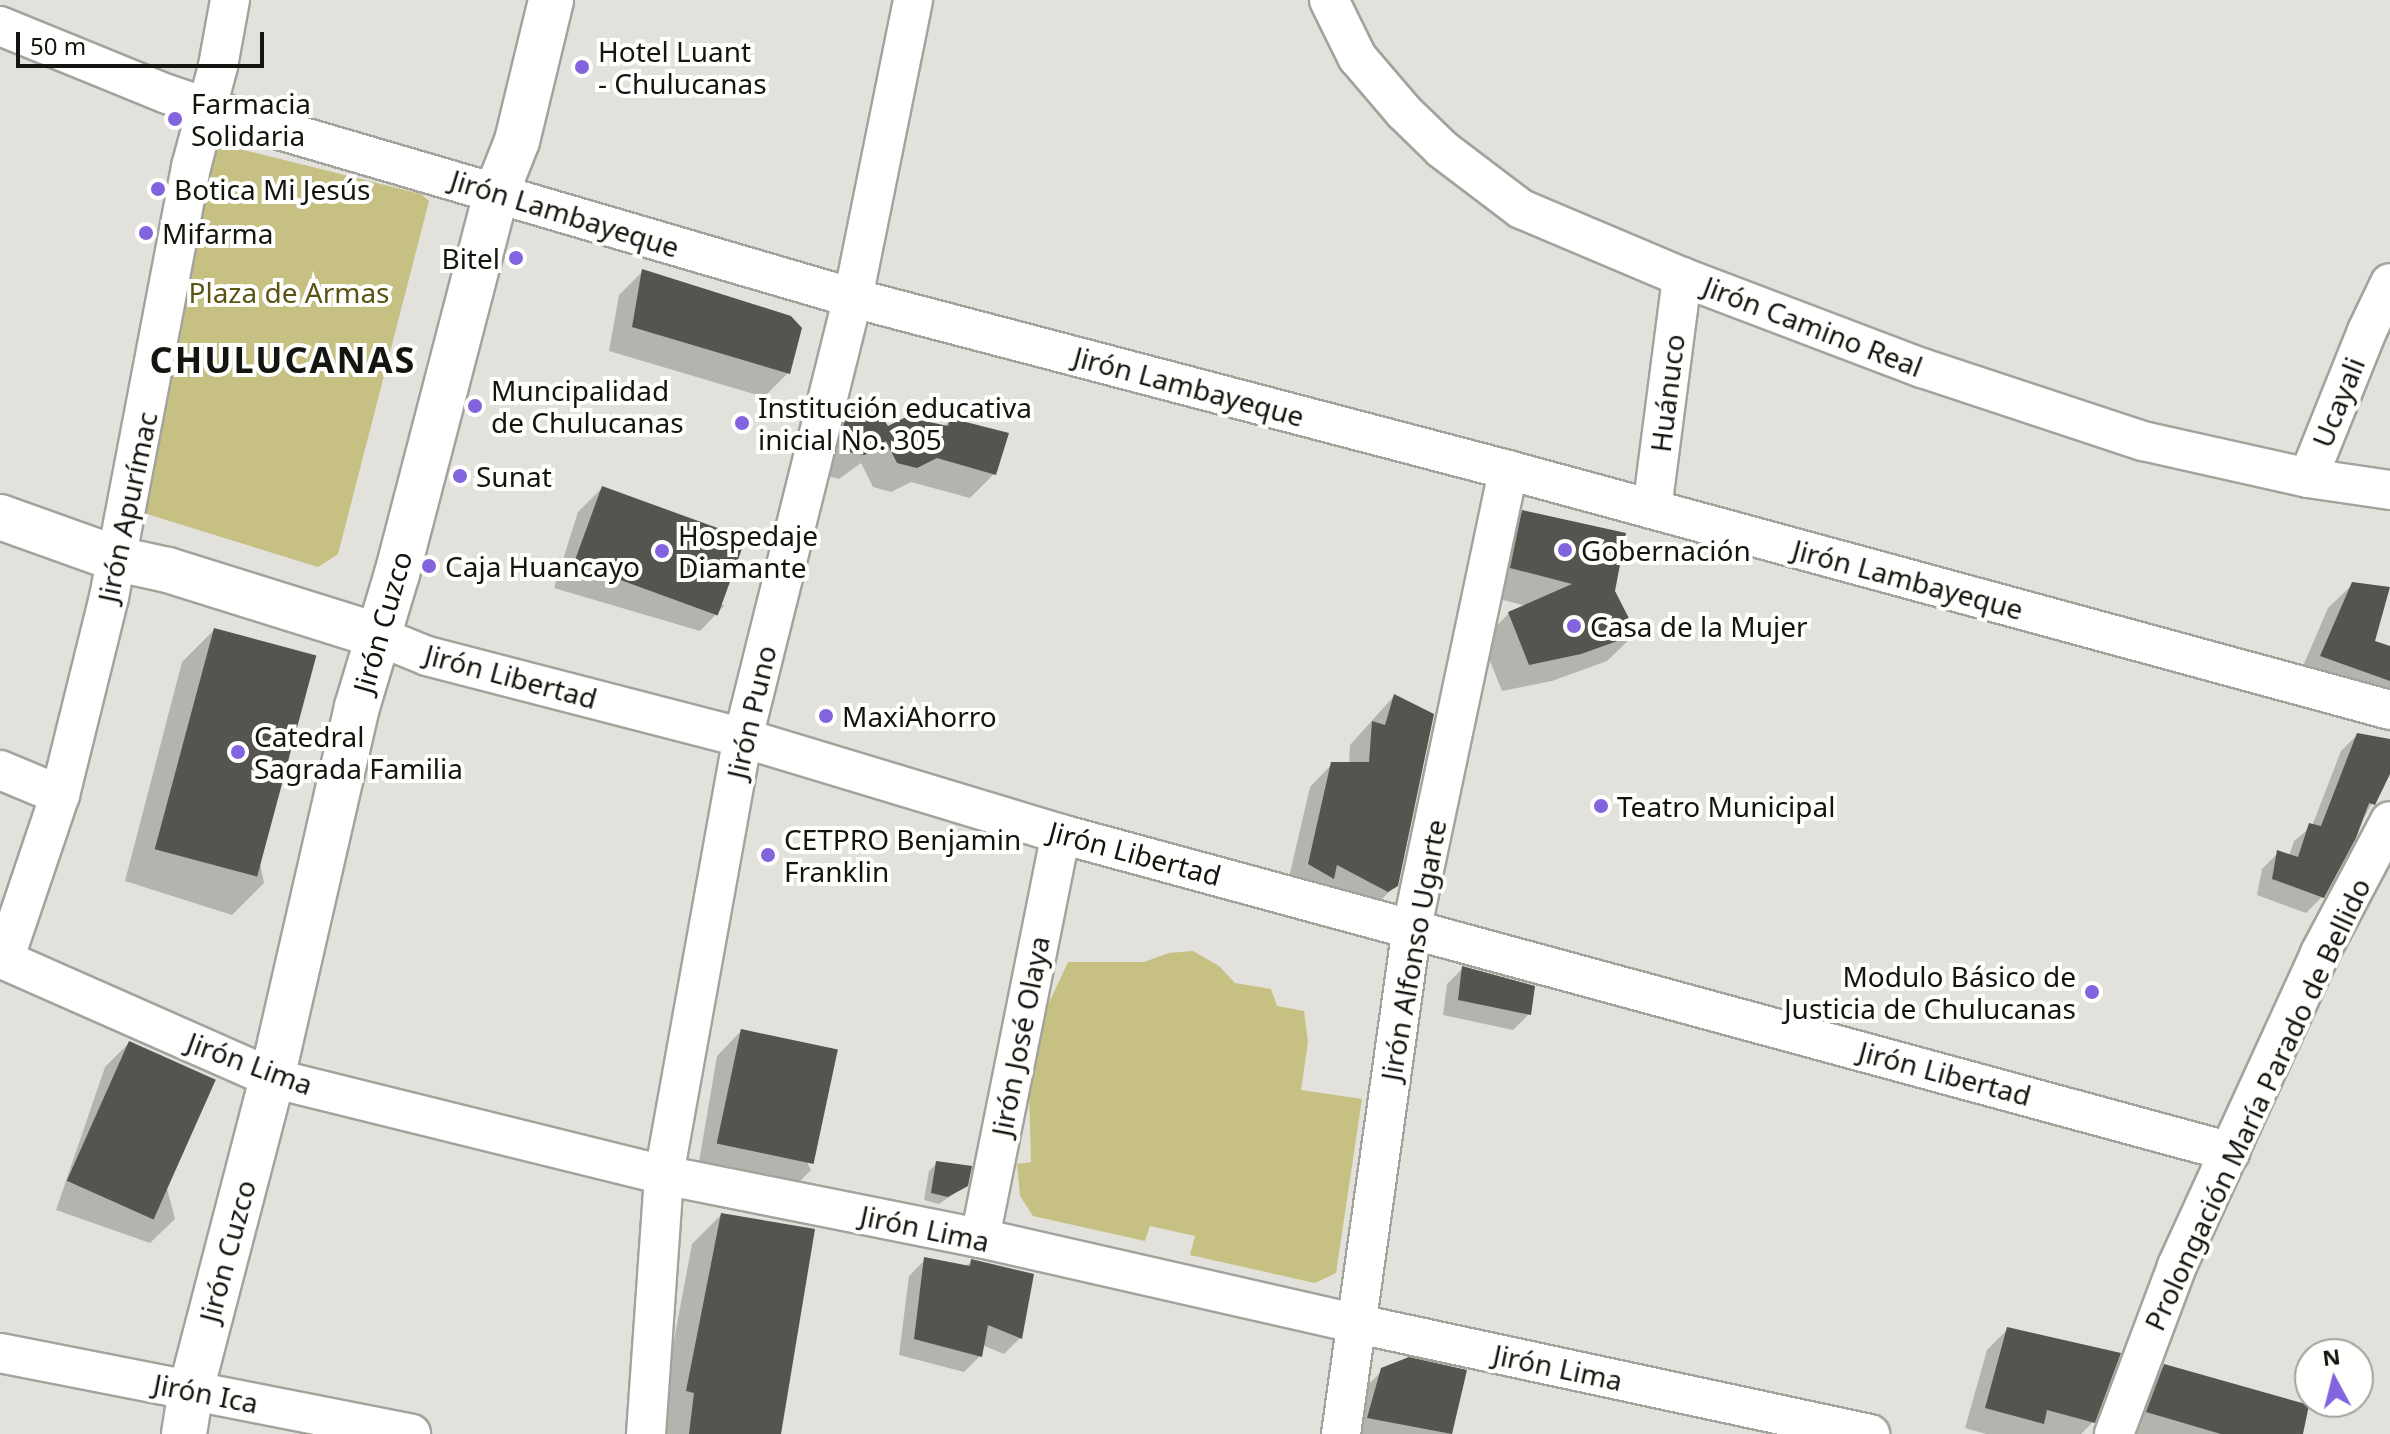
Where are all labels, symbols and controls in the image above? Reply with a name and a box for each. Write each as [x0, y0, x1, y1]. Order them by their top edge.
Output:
scale bar [20, 16, 268, 66]
text: 50 m [30, 29, 86, 62]
place label: Hotel Luant - Chulucanas [598, 34, 767, 100]
marker: Hotel Luant - Chulucanas [573, 58, 591, 76]
place label: Farmacia Solidaria [191, 86, 311, 152]
marker: Farmacia Solidaria [166, 110, 184, 128]
street label: Jirón Lambayeque [447, 162, 683, 264]
place label: Botica Mi Jesús [174, 172, 370, 206]
marker: Botica Mi Jesús [149, 180, 167, 198]
place label: Mifarma [162, 216, 273, 250]
marker: Mifarma [137, 224, 155, 242]
place label: Bitel [441, 241, 500, 275]
marker: Bitel [507, 249, 525, 267]
street label: Jirón Camino Real [1699, 269, 1927, 383]
park label: Plaza de Armas [188, 275, 390, 309]
street label: Huánuco [1643, 332, 1691, 454]
district label: CHULUCANAS [150, 338, 416, 382]
street label: Jirón Lambayeque [1070, 339, 1308, 433]
street label: Ucayali [2305, 352, 2371, 452]
place label: Muncipalidad de Chulucanas [491, 373, 684, 439]
place label: Institución educativa inicial No. 305 [758, 390, 1032, 456]
marker: Muncipalidad de Chulucanas [466, 397, 484, 415]
street label: Jirón Apurímac [90, 409, 164, 605]
marker: Institución educativa inicial No. 305 [733, 414, 751, 432]
place label: Sunat [476, 459, 552, 493]
marker: Sunat [451, 467, 469, 485]
place label: Hospedaje Diamante [678, 518, 818, 584]
street label: Jirón Lambayeque [1789, 532, 2027, 626]
place label: Gobernación [1581, 533, 1751, 567]
marker: Gobernación [1556, 541, 1574, 559]
marker: Hospedaje Diamante [653, 542, 671, 560]
street label: Jirón Cuzco [346, 547, 418, 697]
place label: Caja Huancayo [445, 549, 640, 583]
marker: Caja Huancayo [420, 557, 438, 575]
place label: Casa de la Mujer [1590, 609, 1808, 643]
marker: Casa de la Mujer [1565, 617, 1583, 635]
street label: Jirón Libertad [421, 637, 601, 715]
street label: Jirón Puno [719, 642, 783, 782]
place label: MaxiAhorro [842, 699, 997, 733]
marker: MaxiAhorro [817, 707, 835, 725]
place label: Catedral Sagrada Familia [254, 719, 463, 785]
marker: Catedral Sagrada Familia [229, 743, 247, 761]
place label: Teatro Municipal [1617, 789, 1835, 823]
marker: Teatro Municipal [1592, 797, 1610, 815]
street label: Jirón Libertad [1045, 814, 1225, 892]
street label: Jirón Alfonso Ugarte [1373, 817, 1453, 1083]
place label: CETPRO Benjamin Franklin [784, 822, 1021, 888]
marker: CETPRO Benjamin Franklin [759, 846, 777, 864]
street label: Prolongación María Parado de Bellido [2137, 872, 2377, 1336]
street label: Jirón José Olaya [984, 933, 1056, 1139]
place label: Modulo Básico de Justicia de Chulucanas [1784, 959, 2076, 1025]
marker: Modulo Básico de Justicia de Chulucanas [2083, 983, 2101, 1001]
street label: Jirón Lima [183, 1025, 317, 1101]
street label: Jirón Libertad [1855, 1034, 2035, 1112]
street label: Jirón Cuzco [192, 1176, 262, 1326]
street label: Jirón Lima [857, 1198, 993, 1258]
street label: Jirón Lima [1490, 1337, 1626, 1397]
north arrow [2294, 1338, 2374, 1418]
text: N [2321, 1340, 2342, 1372]
street label: Jirón Ica [151, 1366, 261, 1420]

